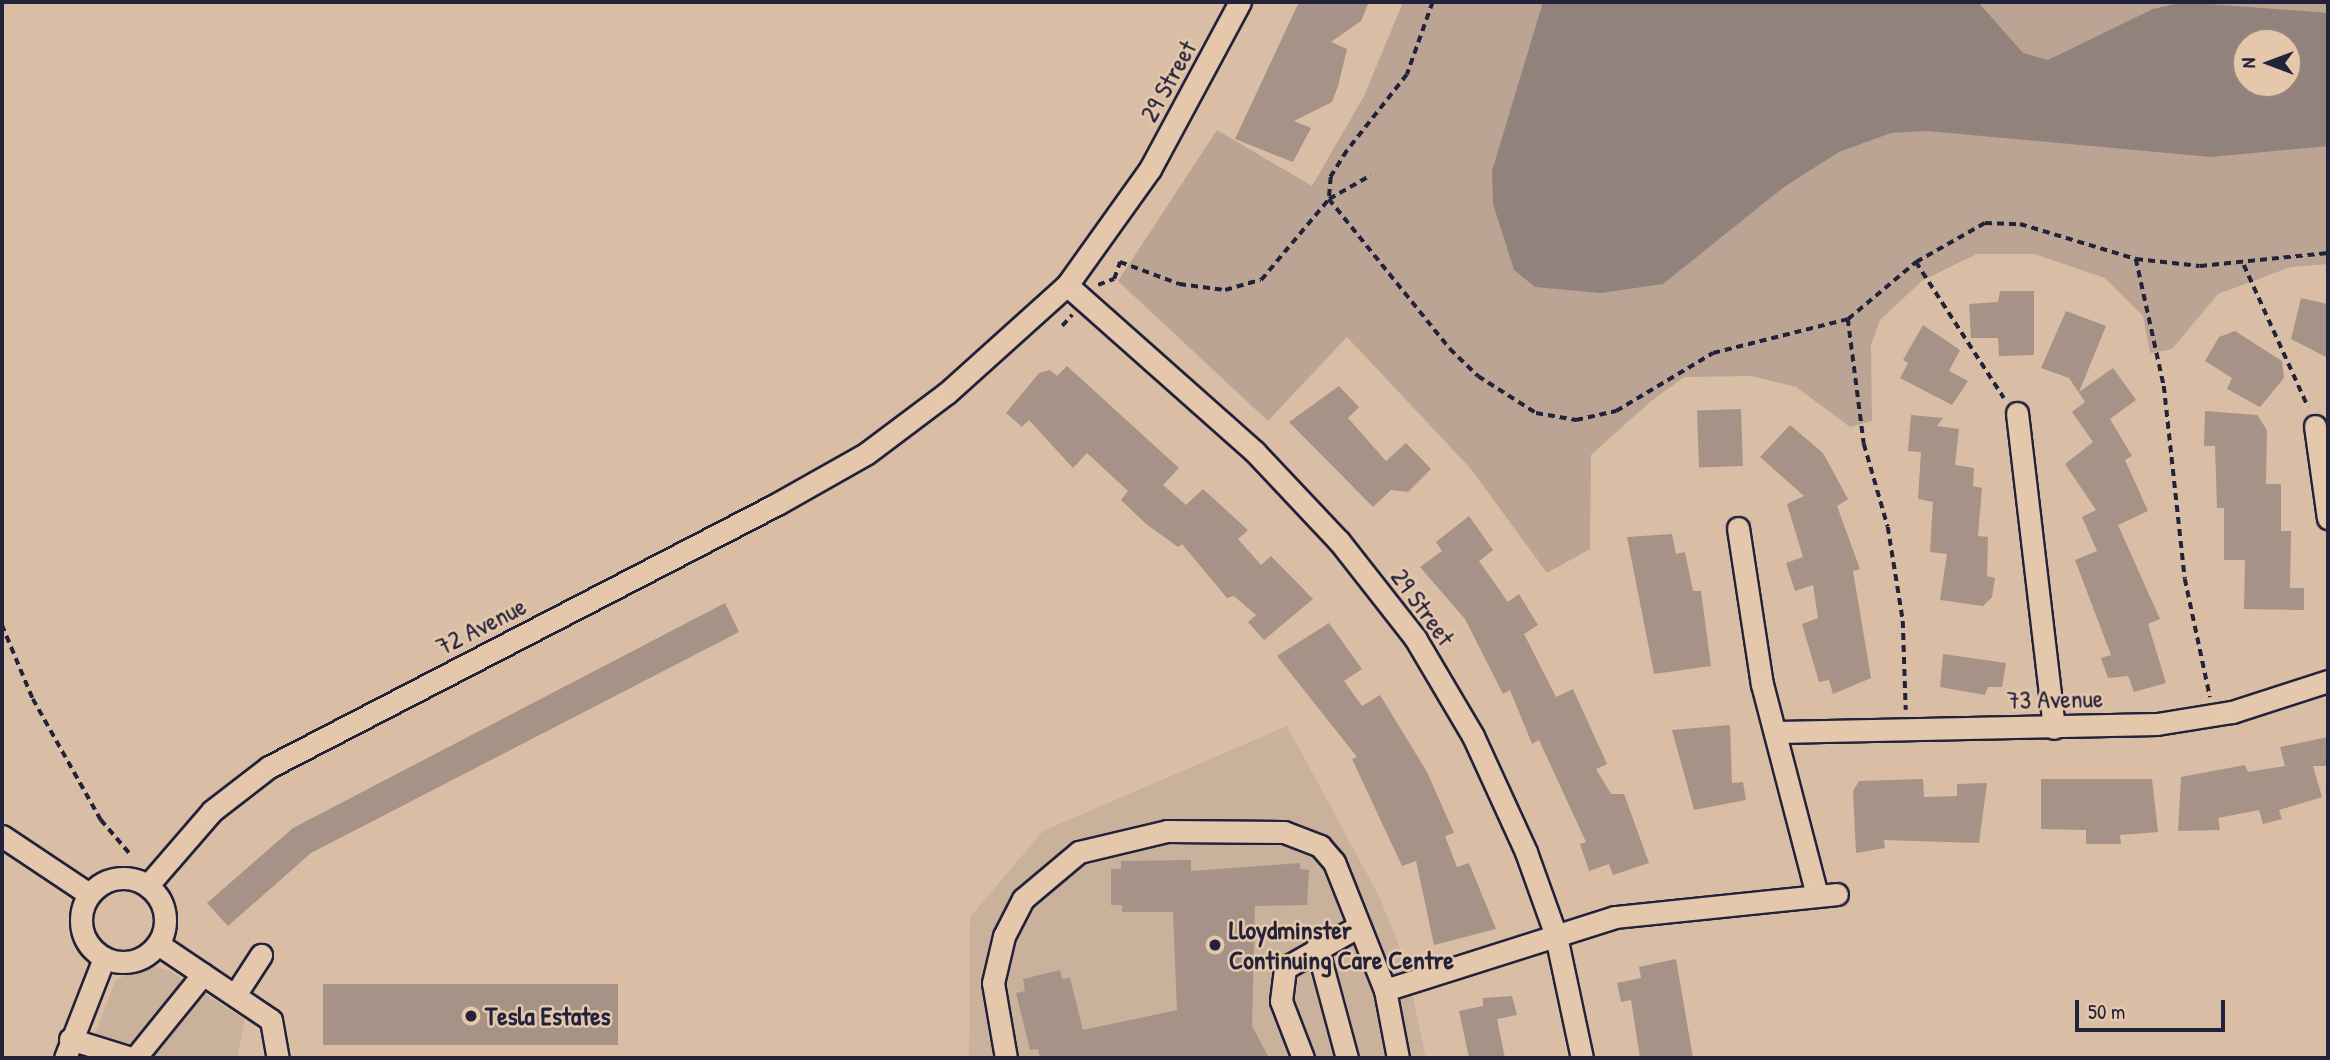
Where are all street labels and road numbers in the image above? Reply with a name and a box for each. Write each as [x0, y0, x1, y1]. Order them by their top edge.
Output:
street label: 29 Street [1133, 35, 1203, 127]
street label: 29 Street [1384, 562, 1462, 652]
street label: 72 Avenue [431, 590, 531, 662]
street label: 73 Avenue [2007, 683, 2103, 715]

